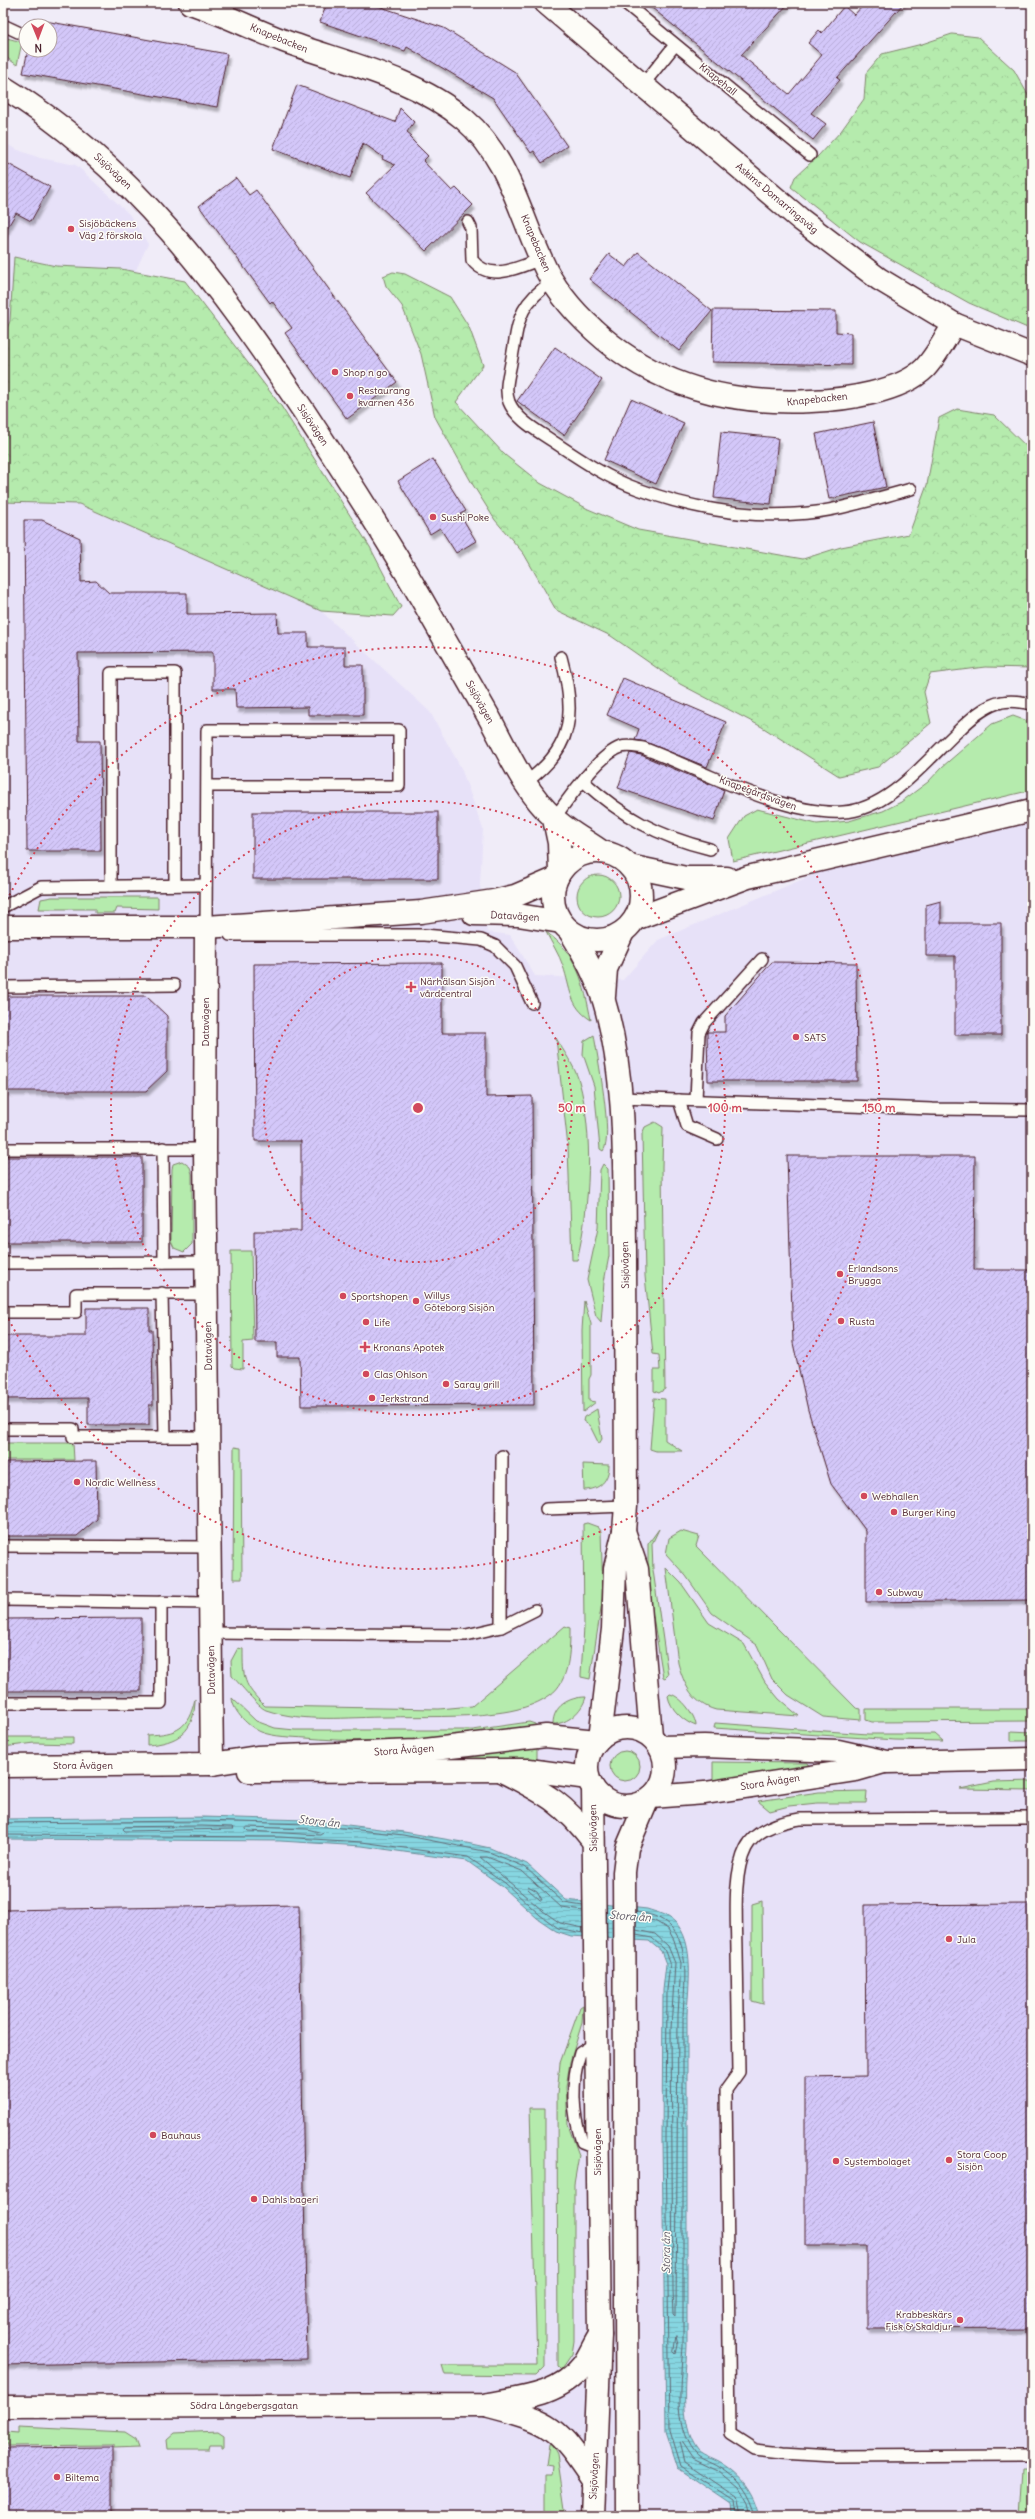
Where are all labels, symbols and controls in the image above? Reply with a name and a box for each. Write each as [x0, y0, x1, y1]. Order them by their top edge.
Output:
north arrow [18, 18, 58, 58]
street label: Knapebacken [248, 21, 310, 56]
text: N [34, 41, 42, 55]
street label: Knapehall [697, 60, 739, 98]
street label: Sisjövägen [91, 150, 135, 192]
street label: Askims Domarringsväg [733, 160, 821, 236]
street label: Knapebacken [518, 212, 554, 274]
place label: Sisjöbäckens Väg 2 förskola [79, 217, 143, 242]
marker: Sisjöbäckens Väg 2 förskola [66, 224, 76, 234]
place label: Shop n go [343, 366, 388, 379]
marker: Shop n go [330, 367, 340, 377]
place label: Restaurang kvarnen 436 [358, 384, 414, 409]
street label: Knapebacken [786, 389, 848, 409]
marker: Restaurang kvarnen 436 [345, 391, 355, 401]
street label: Sisjövägen [294, 402, 332, 448]
place label: Sushi Poke [441, 511, 489, 524]
marker: Sushi Poke [428, 512, 438, 522]
street label: Sisjövägen [463, 678, 497, 726]
street label: Knapegårdsvägen [717, 773, 799, 813]
street label: Datavägen [490, 908, 540, 924]
place label: Närhälsan Sisjön vårdcentral [420, 975, 495, 1000]
marker: Närhälsan Sisjön vårdcentral [405, 981, 417, 993]
street label: Datavägen [199, 997, 212, 1047]
place label: SATS [804, 1031, 827, 1044]
marker: SATS [791, 1032, 801, 1042]
text: 50 m [558, 1100, 587, 1115]
text: 100 m [708, 1100, 742, 1115]
text: 150 m [863, 1100, 896, 1115]
centre of rings [411, 1101, 425, 1115]
street label: Sisjövägen [618, 1241, 632, 1289]
place label: Erlandsons Brygga [848, 1262, 898, 1287]
marker: Erlandsons Brygga [835, 1269, 845, 1279]
place label: Willys Göteborg Sisjön [424, 1289, 495, 1314]
place label: Sportshopen [351, 1290, 408, 1303]
marker: Sportshopen [338, 1291, 348, 1301]
marker: Willys Göteborg Sisjön [411, 1296, 421, 1306]
place label: Rusta [849, 1315, 875, 1328]
place label: Life [374, 1316, 390, 1329]
marker: Rusta [836, 1316, 846, 1326]
marker: Life [361, 1317, 371, 1327]
street label: Datavägen [201, 1321, 215, 1371]
place label: Kronans Apotek [373, 1341, 444, 1354]
marker: Kronans Apotek [360, 1342, 370, 1352]
place label: Clas Ohlson [374, 1368, 427, 1381]
marker: Clas Ohlson [361, 1369, 371, 1379]
place label: Saray grill [454, 1378, 499, 1391]
marker: Saray grill [441, 1379, 451, 1389]
place label: Jerkstrand [380, 1392, 429, 1405]
marker: Jerkstrand [367, 1393, 377, 1403]
place label: Nordic Wellness [85, 1476, 156, 1489]
marker: Nordic Wellness [72, 1477, 82, 1487]
place label: Webhallen [872, 1490, 919, 1503]
marker: Webhallen [859, 1491, 869, 1501]
place label: Burger King [902, 1506, 956, 1519]
marker: Burger King [889, 1507, 899, 1517]
place label: Subway [887, 1586, 923, 1599]
marker: Subway [874, 1587, 884, 1597]
street label: Datavägen [204, 1645, 218, 1695]
street label: Stora Åvägen [374, 1741, 435, 1759]
street label: Stora Åvägen [53, 1759, 113, 1772]
street label: Stora Åvägen [739, 1771, 801, 1793]
street label: Sisjövägen [586, 1804, 600, 1852]
water label: Stora ån [298, 1812, 341, 1830]
water label: Stora ån [609, 1908, 652, 1924]
place label: Jula [957, 1933, 976, 1946]
marker: Jula [944, 1934, 954, 1944]
street label: Sisjövägen [591, 2128, 604, 2176]
place label: Bauhaus [161, 2129, 201, 2142]
marker: Bauhaus [148, 2130, 158, 2140]
place label: Stora Coop Sisjön [957, 2148, 1007, 2173]
place label: Systembolaget [844, 2155, 911, 2168]
marker: Stora Coop Sisjön [944, 2155, 954, 2165]
marker: Systembolaget [831, 2156, 841, 2166]
place label: Dahls bageri [262, 2193, 318, 2206]
marker: Dahls bageri [249, 2194, 259, 2204]
water label: Stora ån [659, 2232, 673, 2274]
place label: Krabbeskärs Fisk & Skaldjur [885, 2308, 952, 2333]
marker: Krabbeskärs Fisk & Skaldjur [955, 2315, 965, 2325]
street label: Södra Långebergsgatan [190, 2399, 298, 2412]
street label: Sisjövägen [586, 2452, 602, 2500]
place label: Biltema [65, 2471, 99, 2484]
marker: Biltema [52, 2472, 62, 2482]

